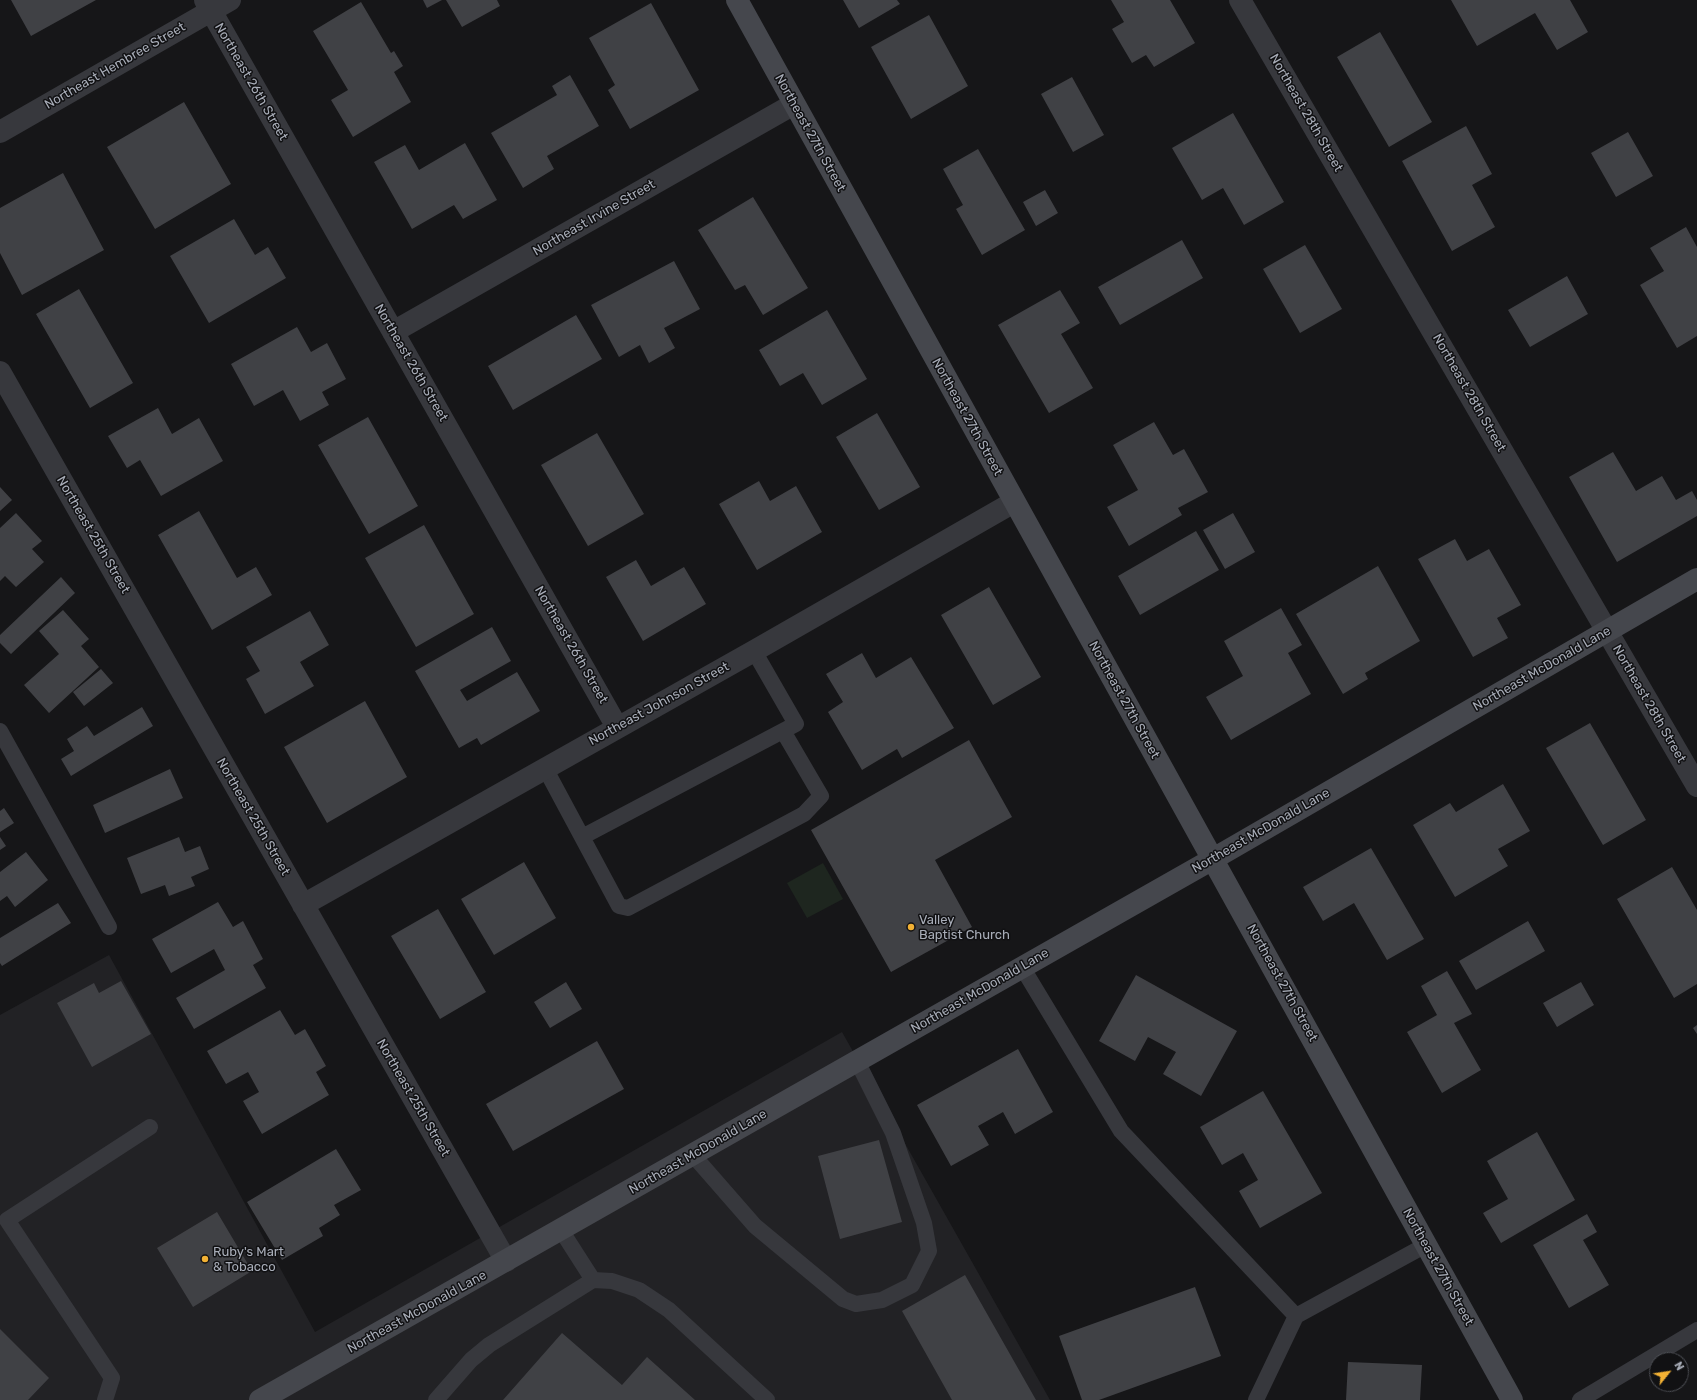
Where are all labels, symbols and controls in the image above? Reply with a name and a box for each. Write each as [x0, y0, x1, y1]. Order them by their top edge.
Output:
street label: Northeast Hembree Street [42, 19, 188, 113]
street label: Northeast 26th Street [211, 21, 291, 143]
street label: Northeast 28th Street [1266, 51, 1346, 175]
street label: Northeast 27th Street [771, 72, 849, 194]
street label: Northeast Irvine Street [530, 177, 658, 259]
street label: Northeast 26th Street [371, 302, 451, 424]
street label: Northeast 28th Street [1429, 331, 1509, 455]
street label: Northeast 27th Street [928, 356, 1006, 478]
street label: Northeast 25th Street [53, 474, 133, 596]
street label: Northeast 26th Street [531, 584, 611, 706]
street label: Northeast McDonald Lane [1470, 623, 1614, 715]
street label: Northeast 27th Street [1085, 639, 1163, 761]
street label: Northeast 28th Street [1609, 642, 1689, 766]
street label: Northeast Johnson Street [586, 659, 732, 749]
street label: Northeast 25th Street [213, 756, 293, 878]
street label: Northeast McDonald Lane [1189, 785, 1333, 877]
place label: Valley Baptist Church [919, 912, 1010, 943]
marker: Valley Baptist Church [906, 922, 916, 932]
street label: Northeast 27th Street [1243, 922, 1321, 1044]
street label: Northeast McDonald Lane [908, 945, 1052, 1037]
street label: Northeast 25th Street [373, 1037, 453, 1159]
street label: Northeast McDonald Lane [626, 1106, 770, 1198]
street label: Northeast 27th Street [1399, 1206, 1477, 1328]
place label: Ruby's Mart & Tobacco [213, 1244, 284, 1275]
marker: Ruby's Mart & Tobacco [200, 1254, 210, 1264]
street label: Northeast McDonald Lane [345, 1267, 489, 1357]
north arrow [1649, 1352, 1689, 1392]
text: N [1671, 1360, 1687, 1373]

